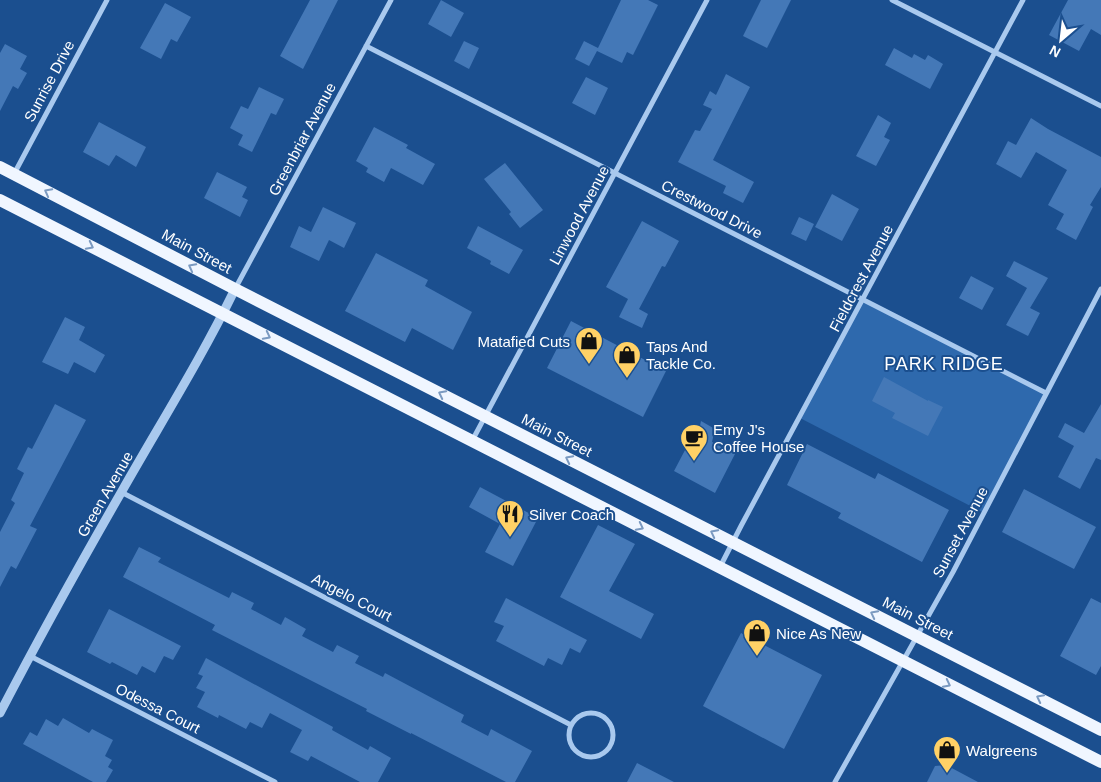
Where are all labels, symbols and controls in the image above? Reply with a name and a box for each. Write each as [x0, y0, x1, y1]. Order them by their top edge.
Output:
north arrow [1036, 15, 1086, 65]
street label: Sunrise Drive [20, 37, 78, 125]
text: N [1047, 42, 1063, 61]
street label: Greenbriar Avenue [265, 80, 339, 198]
street label: Linwood Avenue [546, 163, 612, 267]
street label: Crestwood Drive [659, 176, 765, 242]
one-way arrow [44, 188, 53, 198]
street label: Fieldcrest Avenue [826, 221, 896, 335]
street label: Main Street [159, 225, 236, 277]
one-way arrow [85, 240, 94, 250]
one-way arrow [188, 263, 197, 273]
shop icon: Matafied Cuts [574, 326, 604, 365]
one-way arrow [261, 330, 270, 340]
place label: Matafied Cuts [477, 333, 570, 350]
place label: Taps And Tackle Co. [646, 338, 716, 372]
shop icon: Taps And Tackle Co. [612, 340, 642, 379]
district label: PARK RIDGE [884, 354, 1004, 374]
one-way arrow [438, 390, 447, 400]
street label: Main Street [519, 410, 596, 460]
place label: Emy J's Coffee House [713, 421, 804, 455]
cafe icon: Emy J's Coffee House [679, 423, 709, 462]
street label: Green Avenue [74, 448, 136, 540]
one-way arrow [565, 455, 574, 465]
street label: Sunset Avenue [929, 484, 991, 580]
restaurant icon: Silver Coach [495, 499, 525, 538]
place label: Silver Coach [529, 506, 614, 523]
one-way arrow [635, 520, 644, 531]
one-way arrow [710, 529, 719, 539]
street label: Angelo Court [309, 570, 396, 625]
street label: Main Street [880, 593, 957, 643]
one-way arrow [870, 610, 879, 620]
shop icon: Nice As New [742, 618, 772, 657]
place label: Nice As New [776, 625, 861, 642]
one-way arrow [942, 678, 951, 688]
street label: Odessa Court [113, 679, 204, 737]
one-way arrow [1036, 694, 1045, 704]
shop icon: Walgreens [932, 735, 962, 774]
place label: Walgreens [966, 742, 1037, 759]

